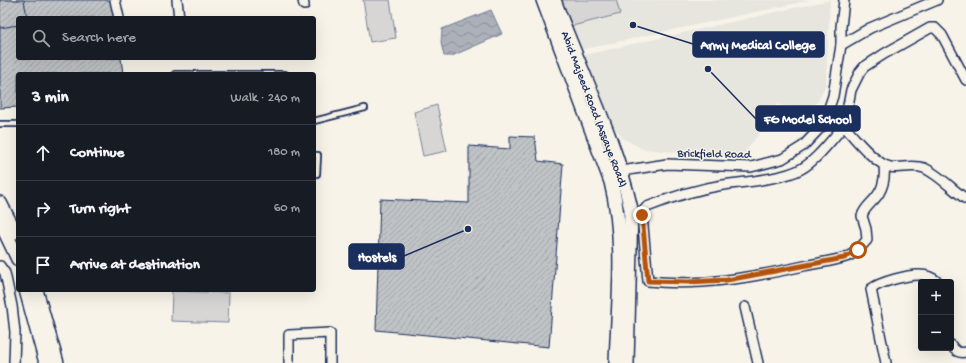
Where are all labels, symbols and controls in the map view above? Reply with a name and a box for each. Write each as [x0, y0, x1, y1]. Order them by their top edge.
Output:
search box [16, 16, 316, 60]
icon: search [30, 27, 52, 49]
text: Search here [62, 29, 136, 47]
street label: Abid Majeed Road (Assaye Road) [557, 30, 629, 190]
callout: Army Medical College [693, 32, 824, 57]
text: Army Medical College [699, 39, 817, 54]
text: 3 min [32, 88, 69, 108]
text: Walk · 240 m [231, 91, 300, 106]
callout: FG Model School [756, 106, 860, 131]
text: FG Model School [763, 113, 852, 128]
icon: ahead [32, 142, 54, 164]
text: Continue [70, 144, 124, 162]
text: 180 m [268, 145, 300, 160]
street label: Brickfield Road [676, 147, 752, 163]
icon: right [32, 198, 54, 220]
text: Turn right [70, 200, 130, 218]
text: 60 m [274, 201, 300, 216]
route end [633, 206, 651, 224]
route start [849, 241, 867, 259]
callout: Hostels [349, 244, 404, 269]
text: Hostels [358, 251, 398, 266]
icon: arrive [32, 254, 54, 276]
text: Arrive at destination [70, 256, 200, 274]
map controls [918, 279, 954, 351]
button: + [918, 279, 954, 315]
button: − [918, 315, 954, 351]

